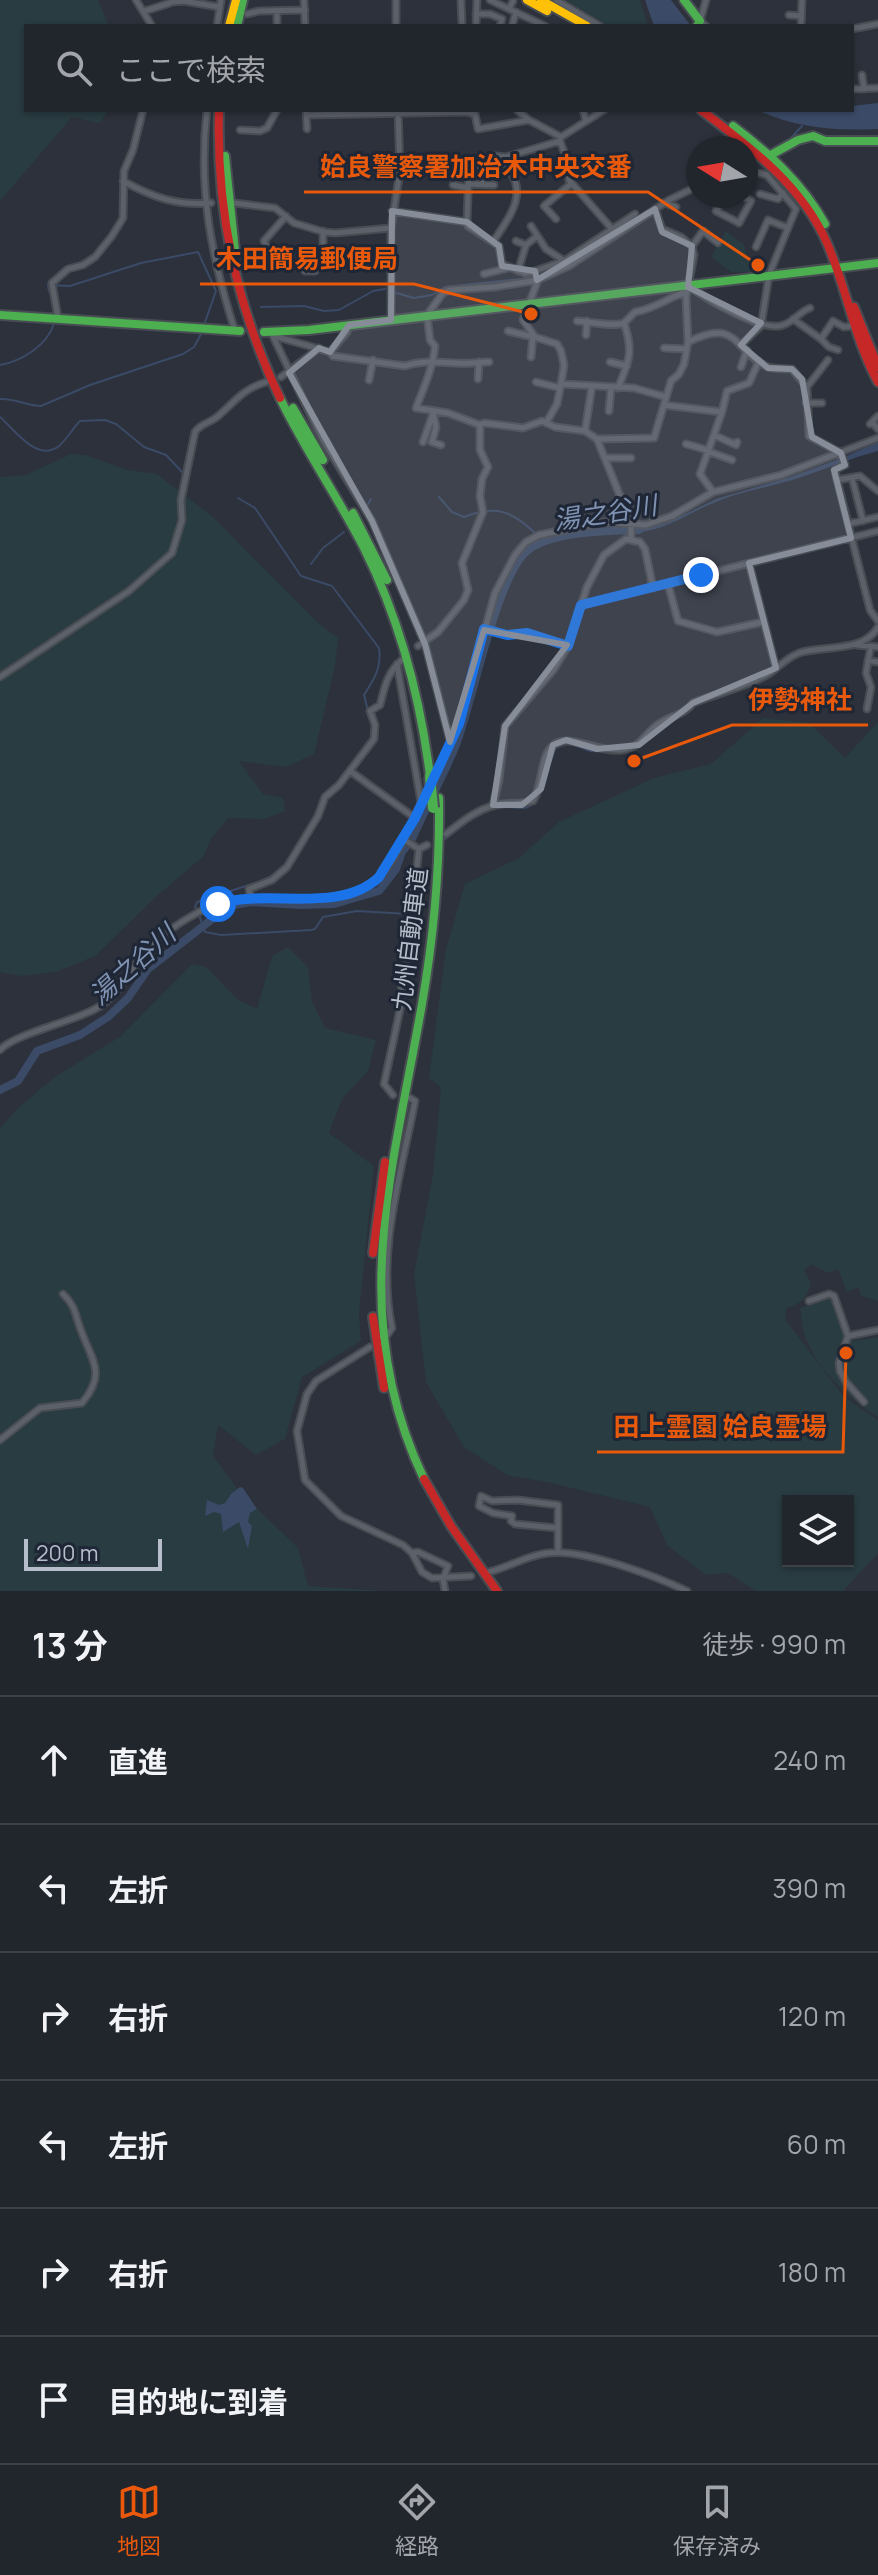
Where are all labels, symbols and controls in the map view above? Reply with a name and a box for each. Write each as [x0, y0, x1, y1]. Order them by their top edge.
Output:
search box [24, 24, 854, 112]
icon: search [52, 46, 96, 90]
text: ここで検索 [116, 49, 266, 90]
north arrow [686, 136, 758, 208]
callout: 姶良警察署加治木中央交番 [304, 142, 648, 192]
text: 姶良警察署加治木中央交番 [320, 148, 632, 184]
callout: 木田簡易郵便局 [200, 234, 414, 284]
text: 木田簡易郵便局 [216, 240, 398, 276]
water label: 湯之谷川 [551, 486, 662, 538]
route end [683, 557, 719, 593]
callout: 伊勢神社 [732, 675, 868, 725]
text: 伊勢神社 [748, 681, 852, 717]
street label: 九州自動車道 [384, 866, 434, 1012]
route start [200, 886, 236, 922]
water label: 湯之谷川 [81, 914, 185, 1012]
callout: 田上霊園 姶良霊場 [597, 1402, 843, 1452]
text: 田上霊園 姶良霊場 [613, 1408, 827, 1444]
map controls [782, 1495, 854, 1567]
button: layers [782, 1495, 854, 1567]
scale bar [24, 1535, 162, 1571]
text: 200 m [36, 1538, 98, 1568]
text: 13 分 [32, 1622, 107, 1668]
text: 徒歩 · 990 m [702, 1626, 846, 1662]
icon: ahead [32, 1738, 76, 1782]
text: 直進 [108, 1741, 168, 1782]
text: 240 m [773, 1742, 846, 1778]
icon: left [32, 1866, 76, 1910]
text: 左折 [108, 1869, 168, 1910]
text: 390 m [772, 1870, 846, 1906]
icon: right [32, 1994, 76, 2038]
text: 右折 [108, 1997, 168, 2038]
text: 120 m [778, 1998, 846, 2034]
icon: left [32, 2122, 76, 2166]
text: 左折 [108, 2125, 168, 2166]
text: 60 m [787, 2126, 846, 2162]
icon: right [32, 2250, 76, 2294]
text: 右折 [108, 2253, 168, 2294]
text: 180 m [778, 2254, 846, 2290]
icon: arrive [32, 2378, 76, 2422]
text: 目的地に到着 [108, 2381, 288, 2422]
tab: 地図 [117, 2480, 161, 2561]
tab: 経路 [395, 2480, 439, 2561]
tab: 保存済み [673, 2480, 761, 2561]

